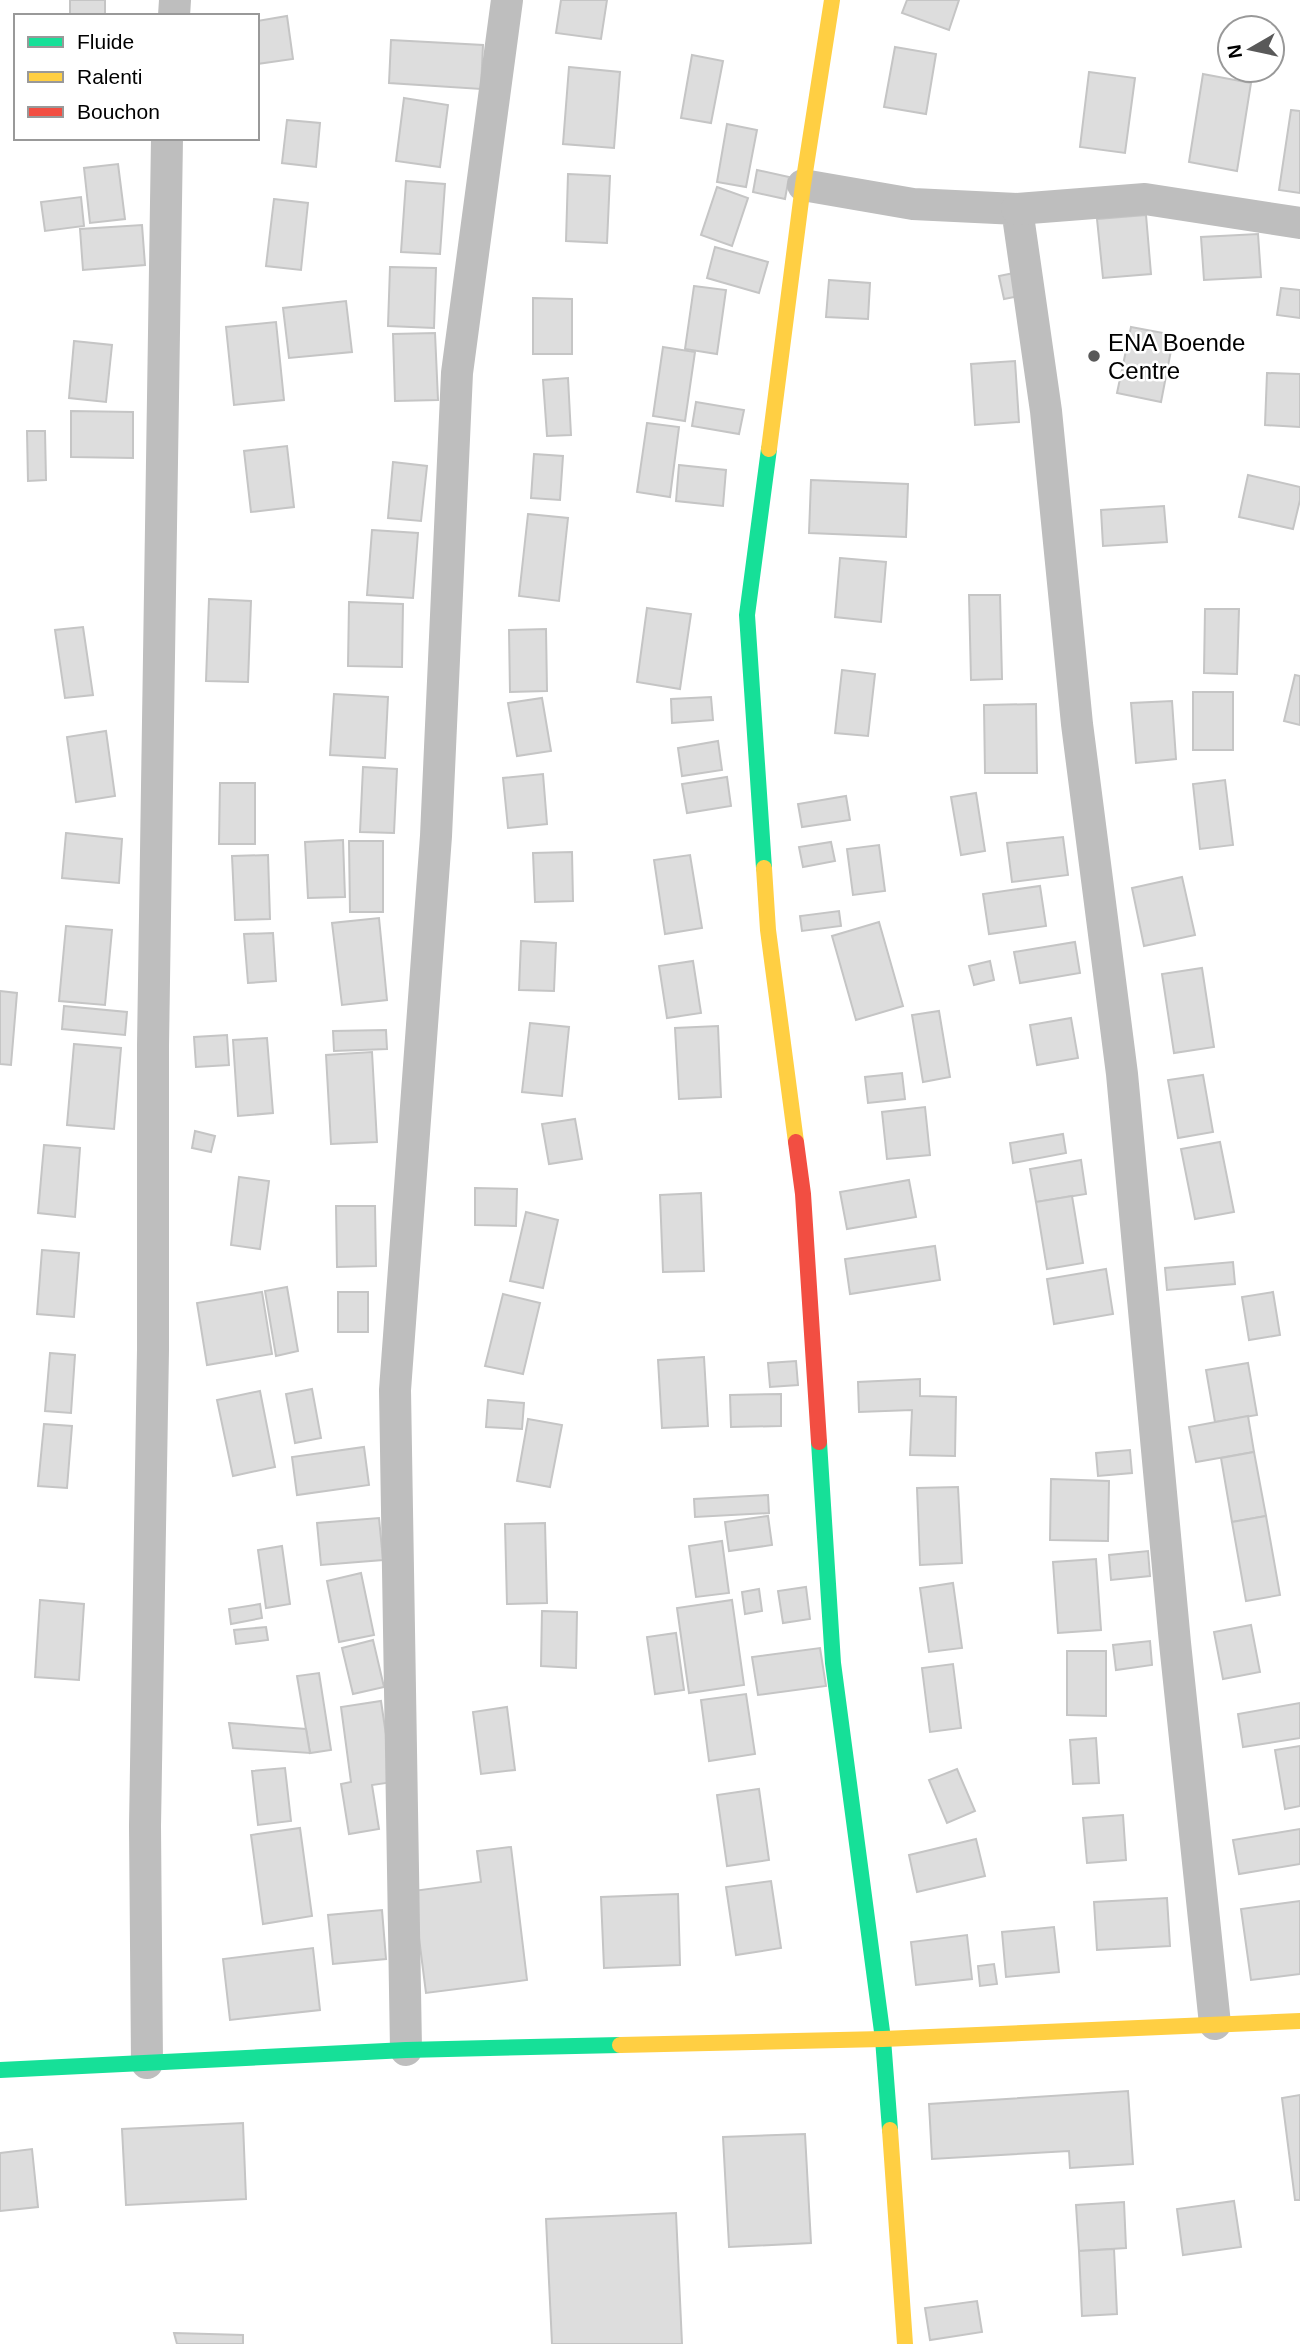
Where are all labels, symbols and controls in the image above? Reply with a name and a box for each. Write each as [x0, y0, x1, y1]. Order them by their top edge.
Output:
legend [14, 14, 259, 140]
north arrow [1216, 14, 1286, 84]
text: Fluide [77, 30, 134, 53]
text: N [1223, 43, 1246, 60]
text: Ralenti [77, 65, 142, 88]
text: Bouchon [77, 100, 160, 123]
place label: ENA Boende Centre [1108, 329, 1245, 384]
marker: ENA Boende Centre [1086, 348, 1102, 364]

